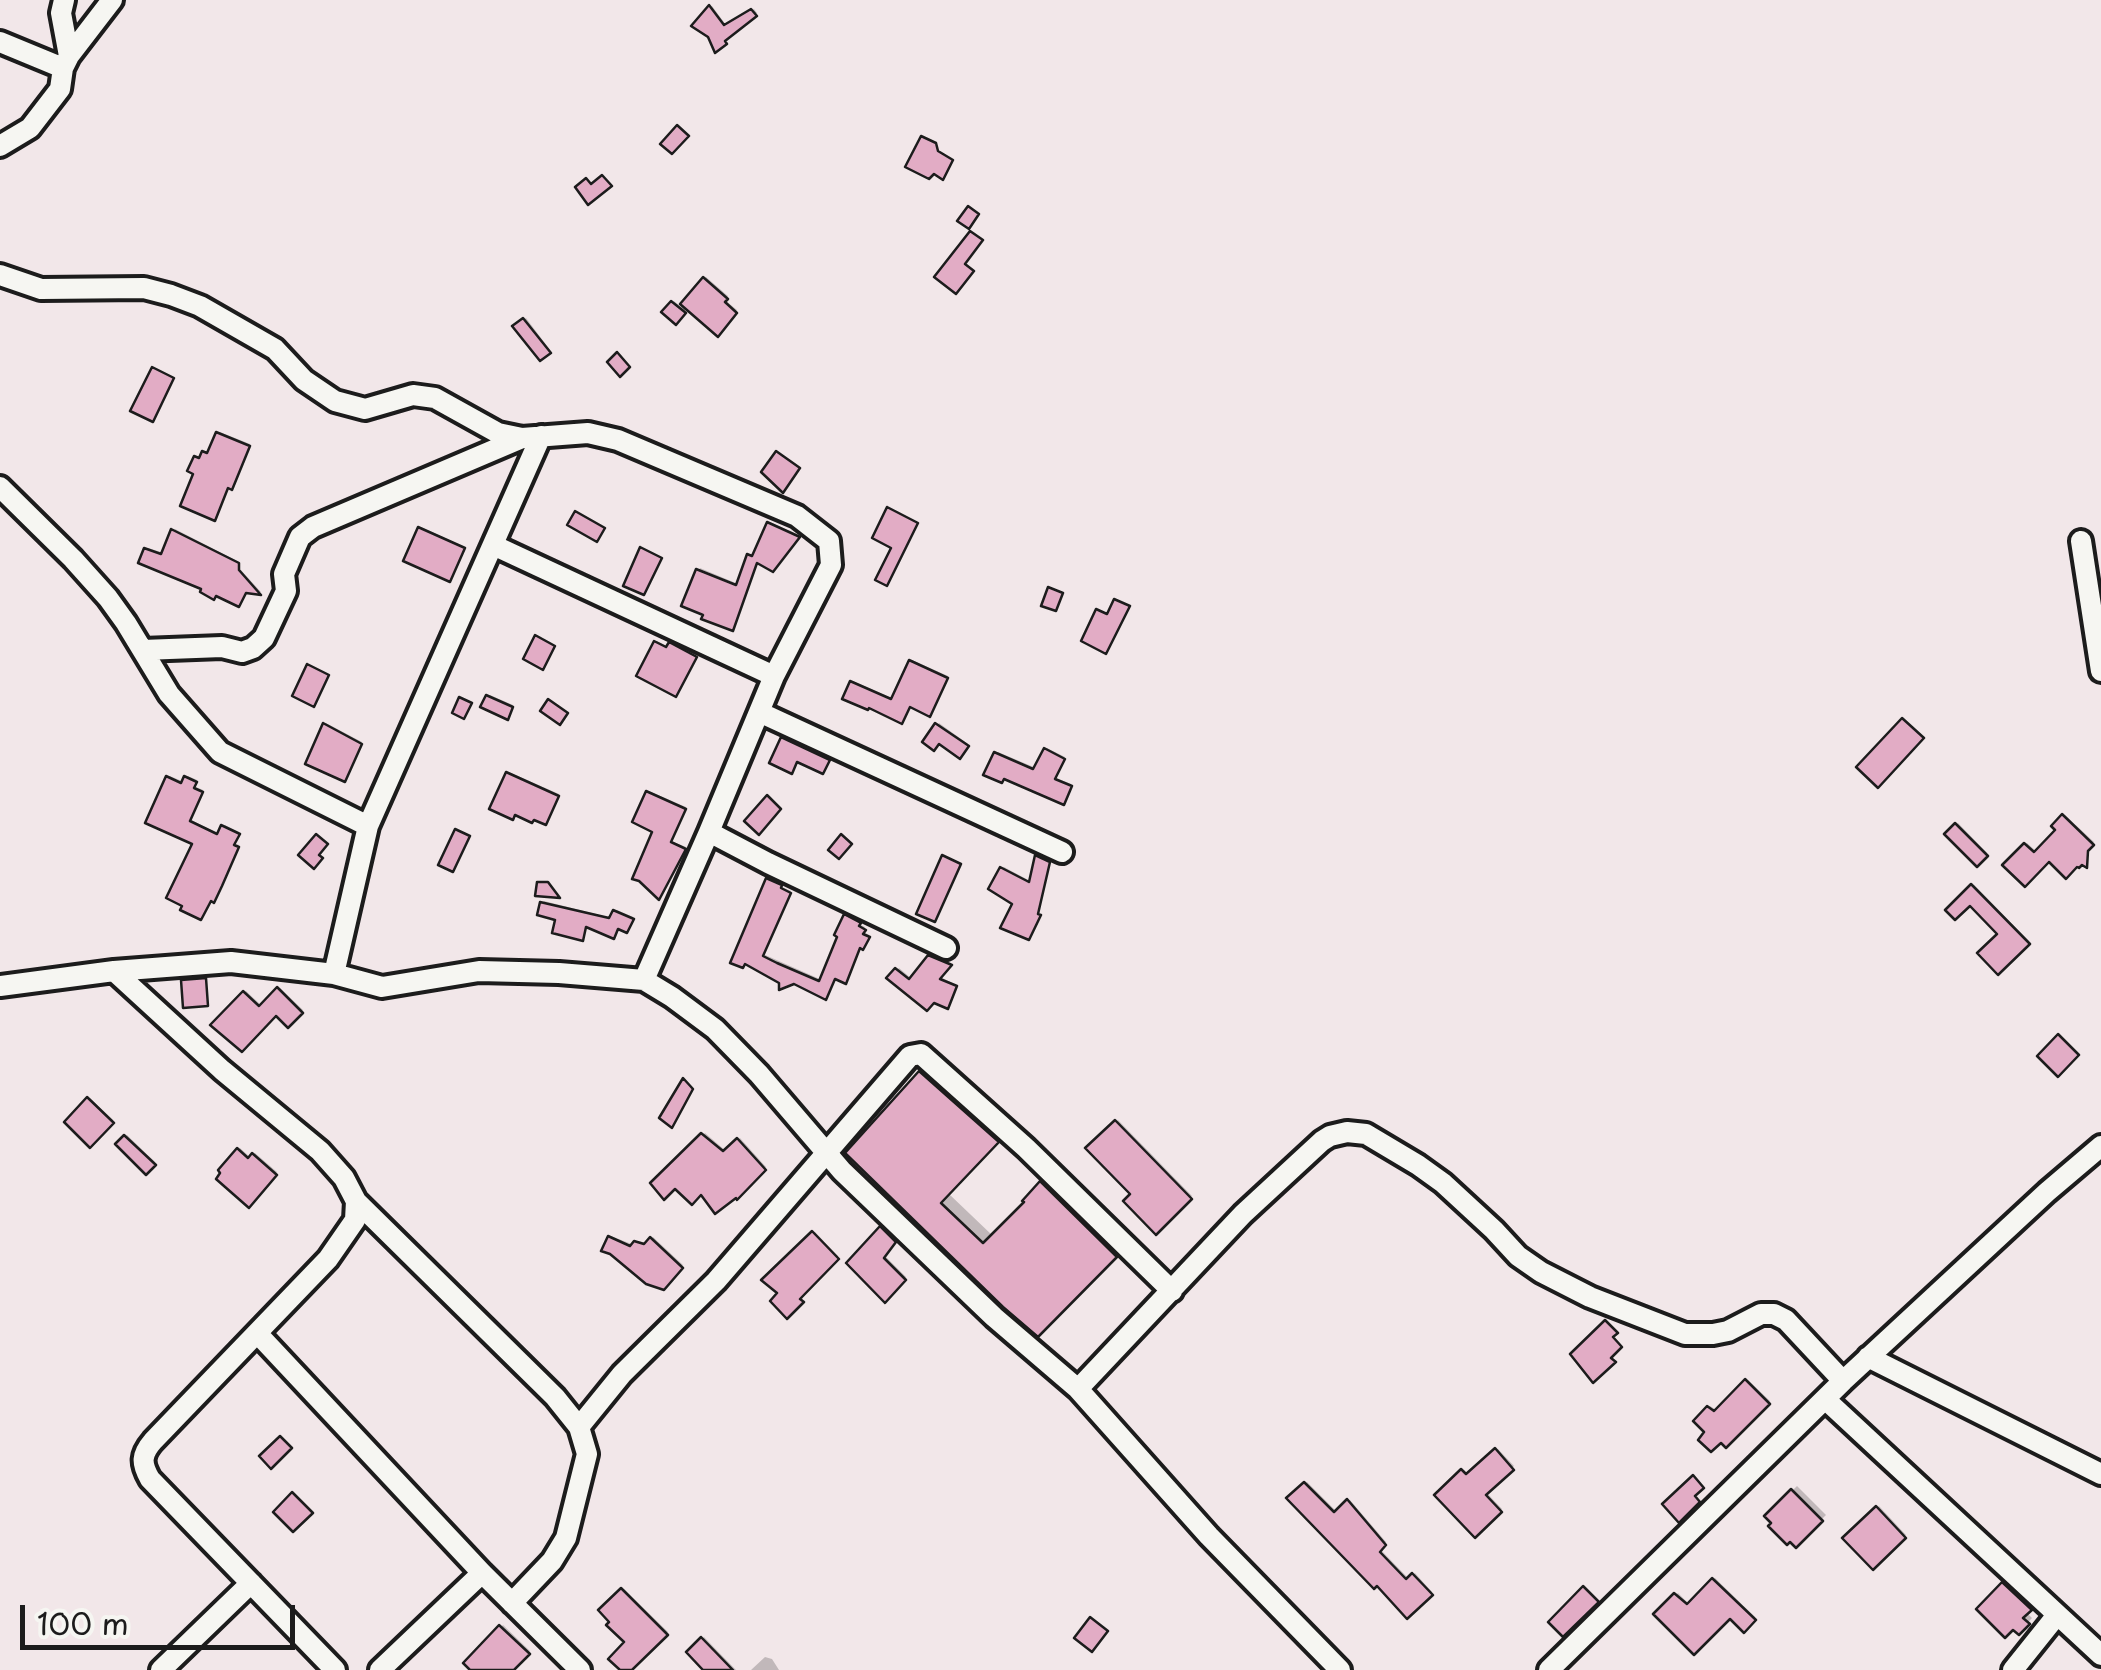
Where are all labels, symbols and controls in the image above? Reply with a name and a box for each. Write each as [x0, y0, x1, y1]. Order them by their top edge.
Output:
scale bar [25, 1585, 300, 1647]
text: 100 m [37, 1600, 129, 1645]

